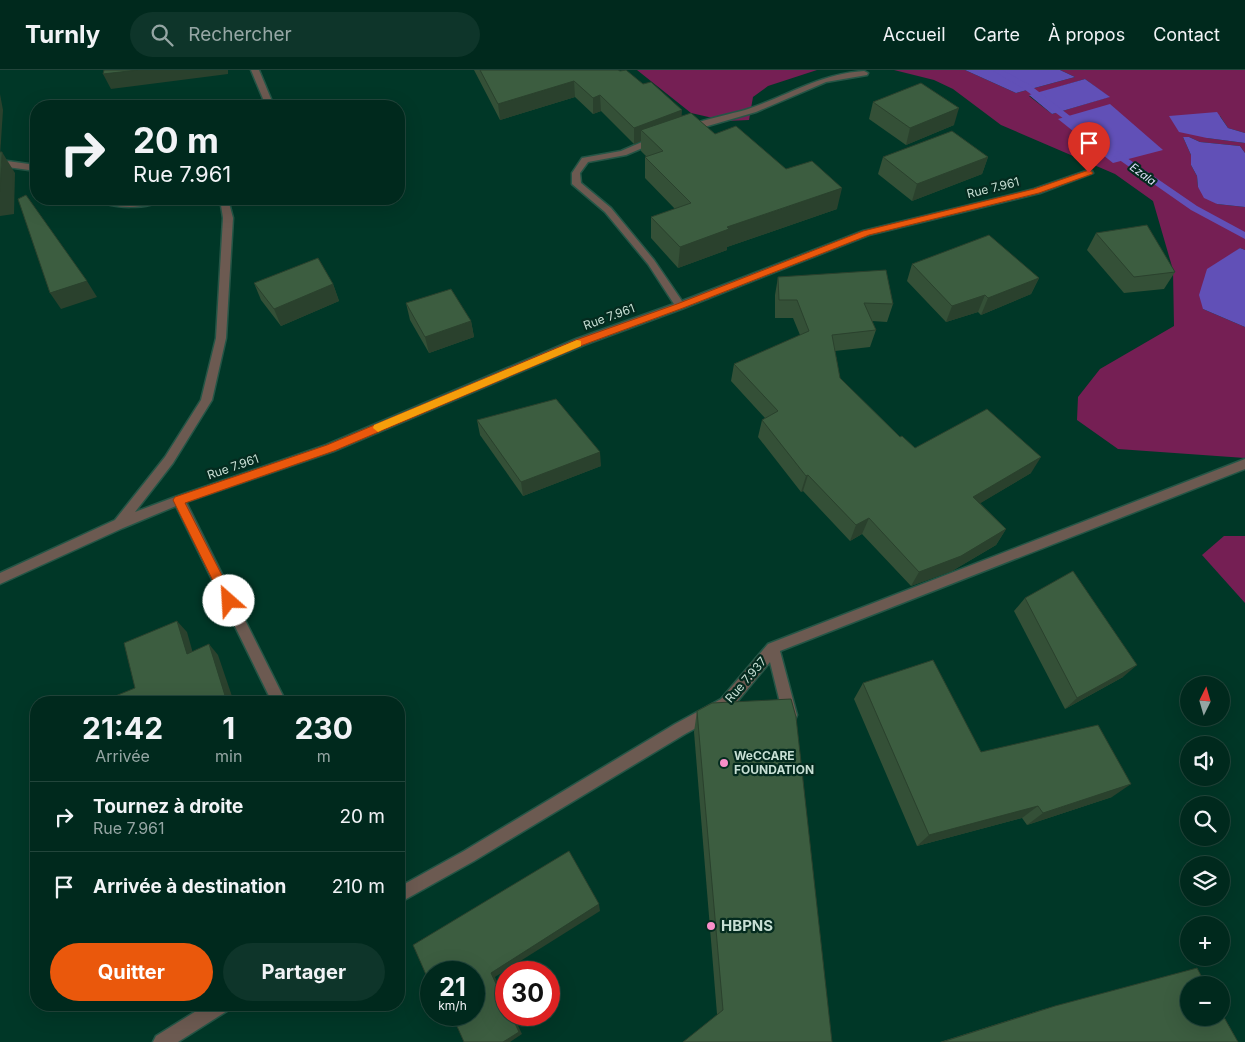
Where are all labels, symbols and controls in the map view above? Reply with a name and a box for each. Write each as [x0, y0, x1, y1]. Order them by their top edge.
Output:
search box [130, 12, 480, 57]
text: Turnly [25, 20, 100, 49]
icon: search [148, 21, 176, 49]
text: Rechercher [188, 23, 292, 46]
text: Accueil [883, 24, 946, 45]
text: Carte [974, 24, 1020, 45]
text: À propos [1048, 24, 1125, 45]
text: Contact [1153, 24, 1220, 45]
text: 20 m [133, 119, 219, 161]
icon: right [50, 120, 115, 185]
pin [1068, 122, 1110, 173]
icon: arrive [1075, 129, 1103, 157]
water label: Ezala [1127, 160, 1159, 188]
text: Rue 7.961 [133, 161, 231, 187]
street label: Rue 7.961 [965, 174, 1021, 201]
street label: Rue 7.961 [581, 300, 637, 333]
street label: Rue 7.961 [205, 451, 261, 482]
position arrow [202, 574, 254, 626]
street label: Rue 7.937 [722, 654, 770, 706]
north arrow [1180, 676, 1230, 726]
map controls [1180, 676, 1230, 1026]
text: 21:42 [82, 710, 163, 746]
text: 1 [222, 710, 235, 746]
text: 230 [294, 710, 353, 746]
button: sound [1180, 736, 1230, 786]
text: Arrivée [95, 746, 150, 766]
text: min [215, 746, 242, 766]
text: m [317, 746, 331, 766]
place label: WeCCARE FOUNDATION [734, 748, 814, 777]
marker: WeCCARE FOUNDATION [718, 757, 730, 769]
text: Tournez à droite [93, 795, 243, 818]
button: search [1180, 796, 1230, 846]
icon: right [50, 803, 78, 831]
text: 20 m [339, 805, 385, 828]
text: Rue 7.961 [93, 818, 165, 838]
button: layers [1180, 856, 1230, 906]
icon: arrive [50, 873, 78, 901]
text: Arrivée à destination [93, 875, 286, 898]
text: 210 m [332, 875, 385, 898]
place label: HBPNS [721, 916, 773, 935]
button: + [1180, 916, 1230, 966]
marker: HBPNS [705, 920, 717, 932]
button: Quitter [50, 943, 213, 1001]
button: Partager [223, 943, 385, 1001]
speed limit sign: 30 [495, 961, 560, 1026]
text: 21 [439, 972, 466, 1002]
button: − [1180, 976, 1230, 1026]
text: km/h [438, 998, 467, 1013]

